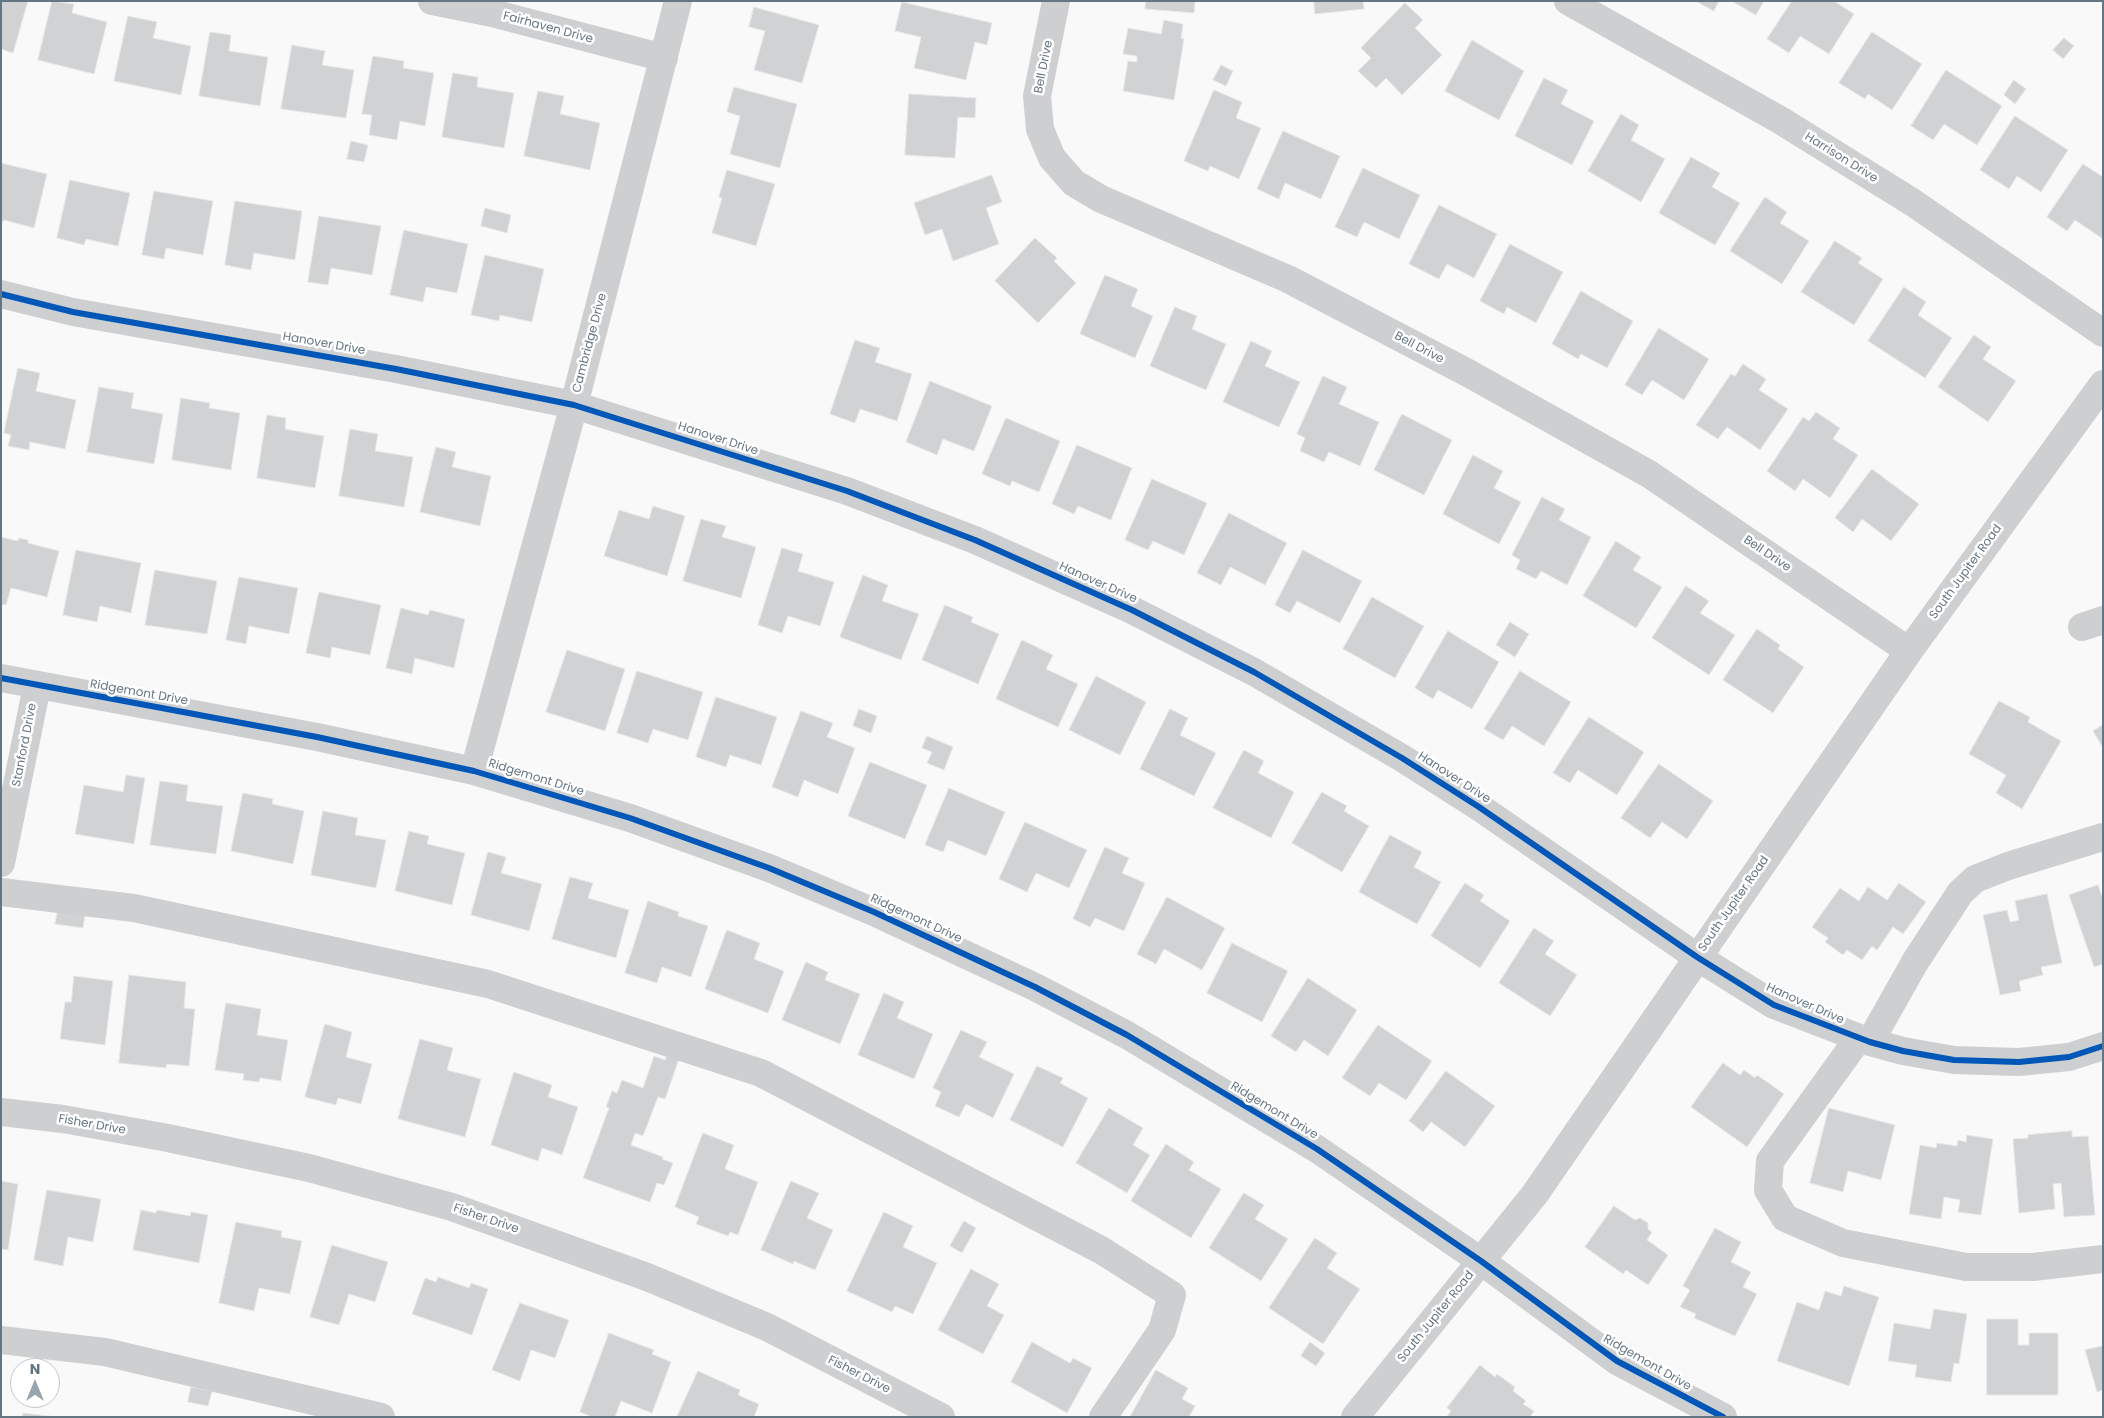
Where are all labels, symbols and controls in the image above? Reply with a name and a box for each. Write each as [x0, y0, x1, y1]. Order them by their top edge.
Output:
street label: Fairhaven Drive [501, 9, 595, 47]
street label: Bell Drive [1032, 39, 1056, 95]
street label: Harrison Drive [1802, 130, 1880, 186]
street label: Cambridge Drive [570, 292, 610, 394]
street label: Bell Drive [1392, 329, 1446, 367]
street label: Hanover Drive [282, 330, 366, 358]
street label: Hanover Drive [676, 419, 760, 459]
street label: South Jupiter Road [1927, 522, 2005, 622]
street label: Bell Drive [1741, 533, 1793, 575]
street label: Hanover Drive [1057, 559, 1139, 607]
street label: Ridgemont Drive [89, 677, 189, 709]
street label: Stanford Drive [10, 702, 40, 788]
street label: Hanover Drive [1415, 749, 1493, 807]
street label: Ridgemont Drive [486, 757, 586, 799]
street label: South Jupiter Road [1696, 853, 1772, 955]
street label: Ridgemont Drive [868, 891, 964, 947]
street label: Hanover Drive [1764, 980, 1846, 1028]
street label: Ridgemont Drive [1228, 1079, 1320, 1143]
street label: Fisher Drive [57, 1112, 127, 1138]
street label: Fisher Drive [451, 1201, 521, 1237]
street label: South Jupiter Road [1395, 1268, 1477, 1366]
street label: Ridgemont Drive [1600, 1332, 1694, 1394]
street label: Fisher Drive [825, 1353, 893, 1397]
north arrow [10, 1358, 60, 1408]
text: N [30, 1359, 40, 1379]

